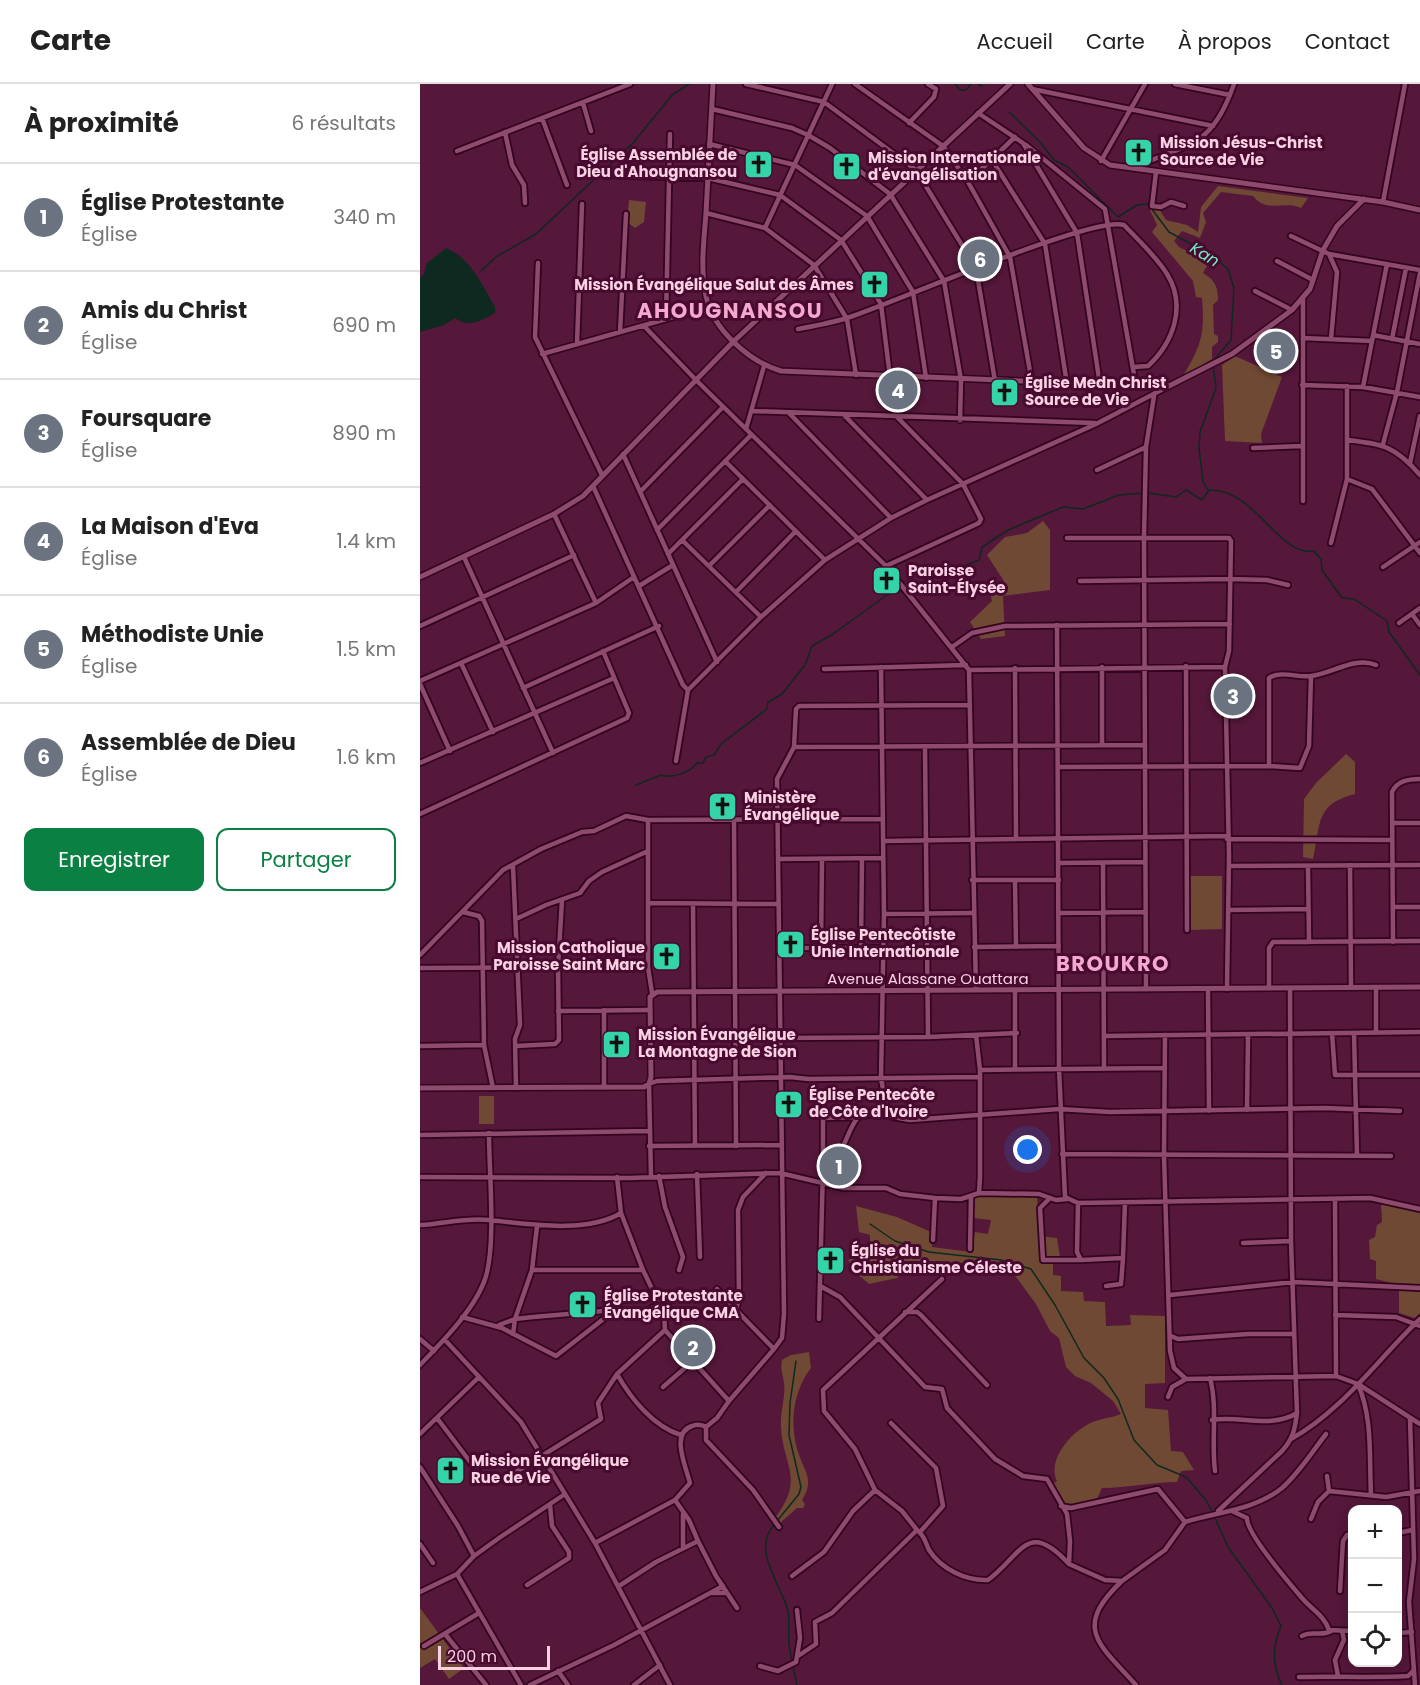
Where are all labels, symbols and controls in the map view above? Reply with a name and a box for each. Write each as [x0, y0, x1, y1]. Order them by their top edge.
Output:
text: Carte [30, 21, 111, 60]
text: Accueil [976, 27, 1053, 56]
text: Carte [1086, 27, 1145, 56]
text: À propos [1178, 27, 1272, 56]
text: Contact [1305, 27, 1390, 56]
text: À proximité [24, 105, 179, 141]
text: 6 résultats [291, 109, 396, 137]
place label: Mission Jésus-Christ Source de Vie [1160, 132, 1323, 170]
church icon: Mission Jésus-Christ Source de Vie [1123, 136, 1155, 168]
place label: Église Assemblée de Dieu d'Ahougnansou [576, 144, 737, 182]
place label: Mission Internationale d'évangélisation [868, 147, 1041, 185]
church icon: Église Assemblée de Dieu d'Ahougnansou [742, 148, 774, 180]
church icon: Mission Internationale d'évangélisation [831, 151, 863, 183]
text: Église Protestante [81, 187, 284, 218]
text: 1 [40, 203, 47, 231]
text: 340 m [333, 203, 396, 231]
text: Église [81, 220, 137, 248]
pin: 6 [960, 236, 1000, 282]
water label: Kan [1186, 237, 1224, 272]
church icon: Mission Évangélique Salut des Âmes [859, 269, 891, 301]
place label: Mission Évangélique Salut des Âmes [574, 274, 854, 295]
text: Amis du Christ [81, 295, 247, 326]
district label: AHOUGNANSOU [637, 296, 823, 325]
text: 2 [38, 311, 49, 339]
text: 690 m [332, 311, 396, 339]
text: Église [81, 328, 137, 356]
pin: 5 [1256, 328, 1296, 374]
pin: 4 [878, 368, 918, 412]
place label: Église Medn Christ Source de Vie [1025, 372, 1166, 410]
church icon: Église Medn Christ Source de Vie [988, 376, 1020, 408]
text: Foursquare [81, 403, 211, 434]
text: 3 [37, 419, 50, 447]
text: 890 m [332, 419, 396, 447]
text: Église [81, 436, 137, 464]
text: La Maison d'Eva [81, 511, 259, 542]
text: 4 [37, 527, 50, 555]
text: 1.4 km [337, 527, 396, 555]
text: Église [81, 544, 137, 572]
place label: Paroisse Saint-Élysée [908, 560, 1006, 598]
church icon: Paroisse Saint-Élysée [871, 564, 903, 596]
text: Méthodiste Unie [81, 619, 264, 650]
text: 5 [37, 635, 50, 663]
text: 1.5 km [337, 635, 396, 663]
text: Église [81, 652, 137, 680]
pin: 3 [1214, 674, 1252, 718]
text: Assemblée de Dieu [81, 727, 296, 758]
text: 6 [37, 743, 50, 771]
text: 1.6 km [336, 743, 396, 771]
text: Église [81, 760, 137, 788]
place label: Ministère Évangélique [744, 787, 840, 825]
church icon: Ministère Évangélique [707, 791, 739, 823]
button: Enregistrer [24, 828, 204, 891]
button: Partager [216, 828, 396, 891]
place label: Église Pentecôtiste Unie Internationale [811, 924, 959, 962]
church icon: Église Pentecôtiste Unie Internationale [774, 928, 806, 960]
place label: Mission Catholique Paroisse Saint Marc [493, 937, 645, 975]
church icon: Mission Catholique Paroisse Saint Marc [650, 941, 682, 973]
district label: BROUKRO [1056, 949, 1170, 978]
street label: Avenue Alassane Ouattara [827, 968, 1029, 989]
place label: Mission Évangélique La Montagne de Sion [638, 1024, 797, 1062]
church icon: Mission Évangélique La Montagne de Sion [601, 1028, 633, 1060]
place label: Église Pentecôte de Côte d'Ivoire [809, 1084, 935, 1122]
church icon: Église Pentecôte de Côte d'Ivoire [772, 1088, 804, 1120]
your location [1013, 1135, 1042, 1164]
pin: 1 [820, 1144, 858, 1188]
place label: Église du Christianisme Céleste [851, 1240, 1022, 1278]
church icon: Église du Christianisme Céleste [814, 1244, 846, 1276]
place label: Église Protestante Évangélique CMA [604, 1285, 743, 1323]
church icon: Église Protestante Évangélique CMA [567, 1289, 599, 1321]
pin: 2 [674, 1324, 712, 1370]
place label: Mission Évangélique Rue de Vie [471, 1450, 629, 1488]
church icon: Mission Évangélique Rue de Vie [434, 1454, 466, 1486]
map controls [1348, 1505, 1402, 1667]
button: + [1348, 1505, 1402, 1559]
button: − [1348, 1559, 1402, 1613]
button: locate [1348, 1613, 1402, 1667]
scale bar [438, 1643, 550, 1670]
text: 200 m [447, 1645, 497, 1668]

